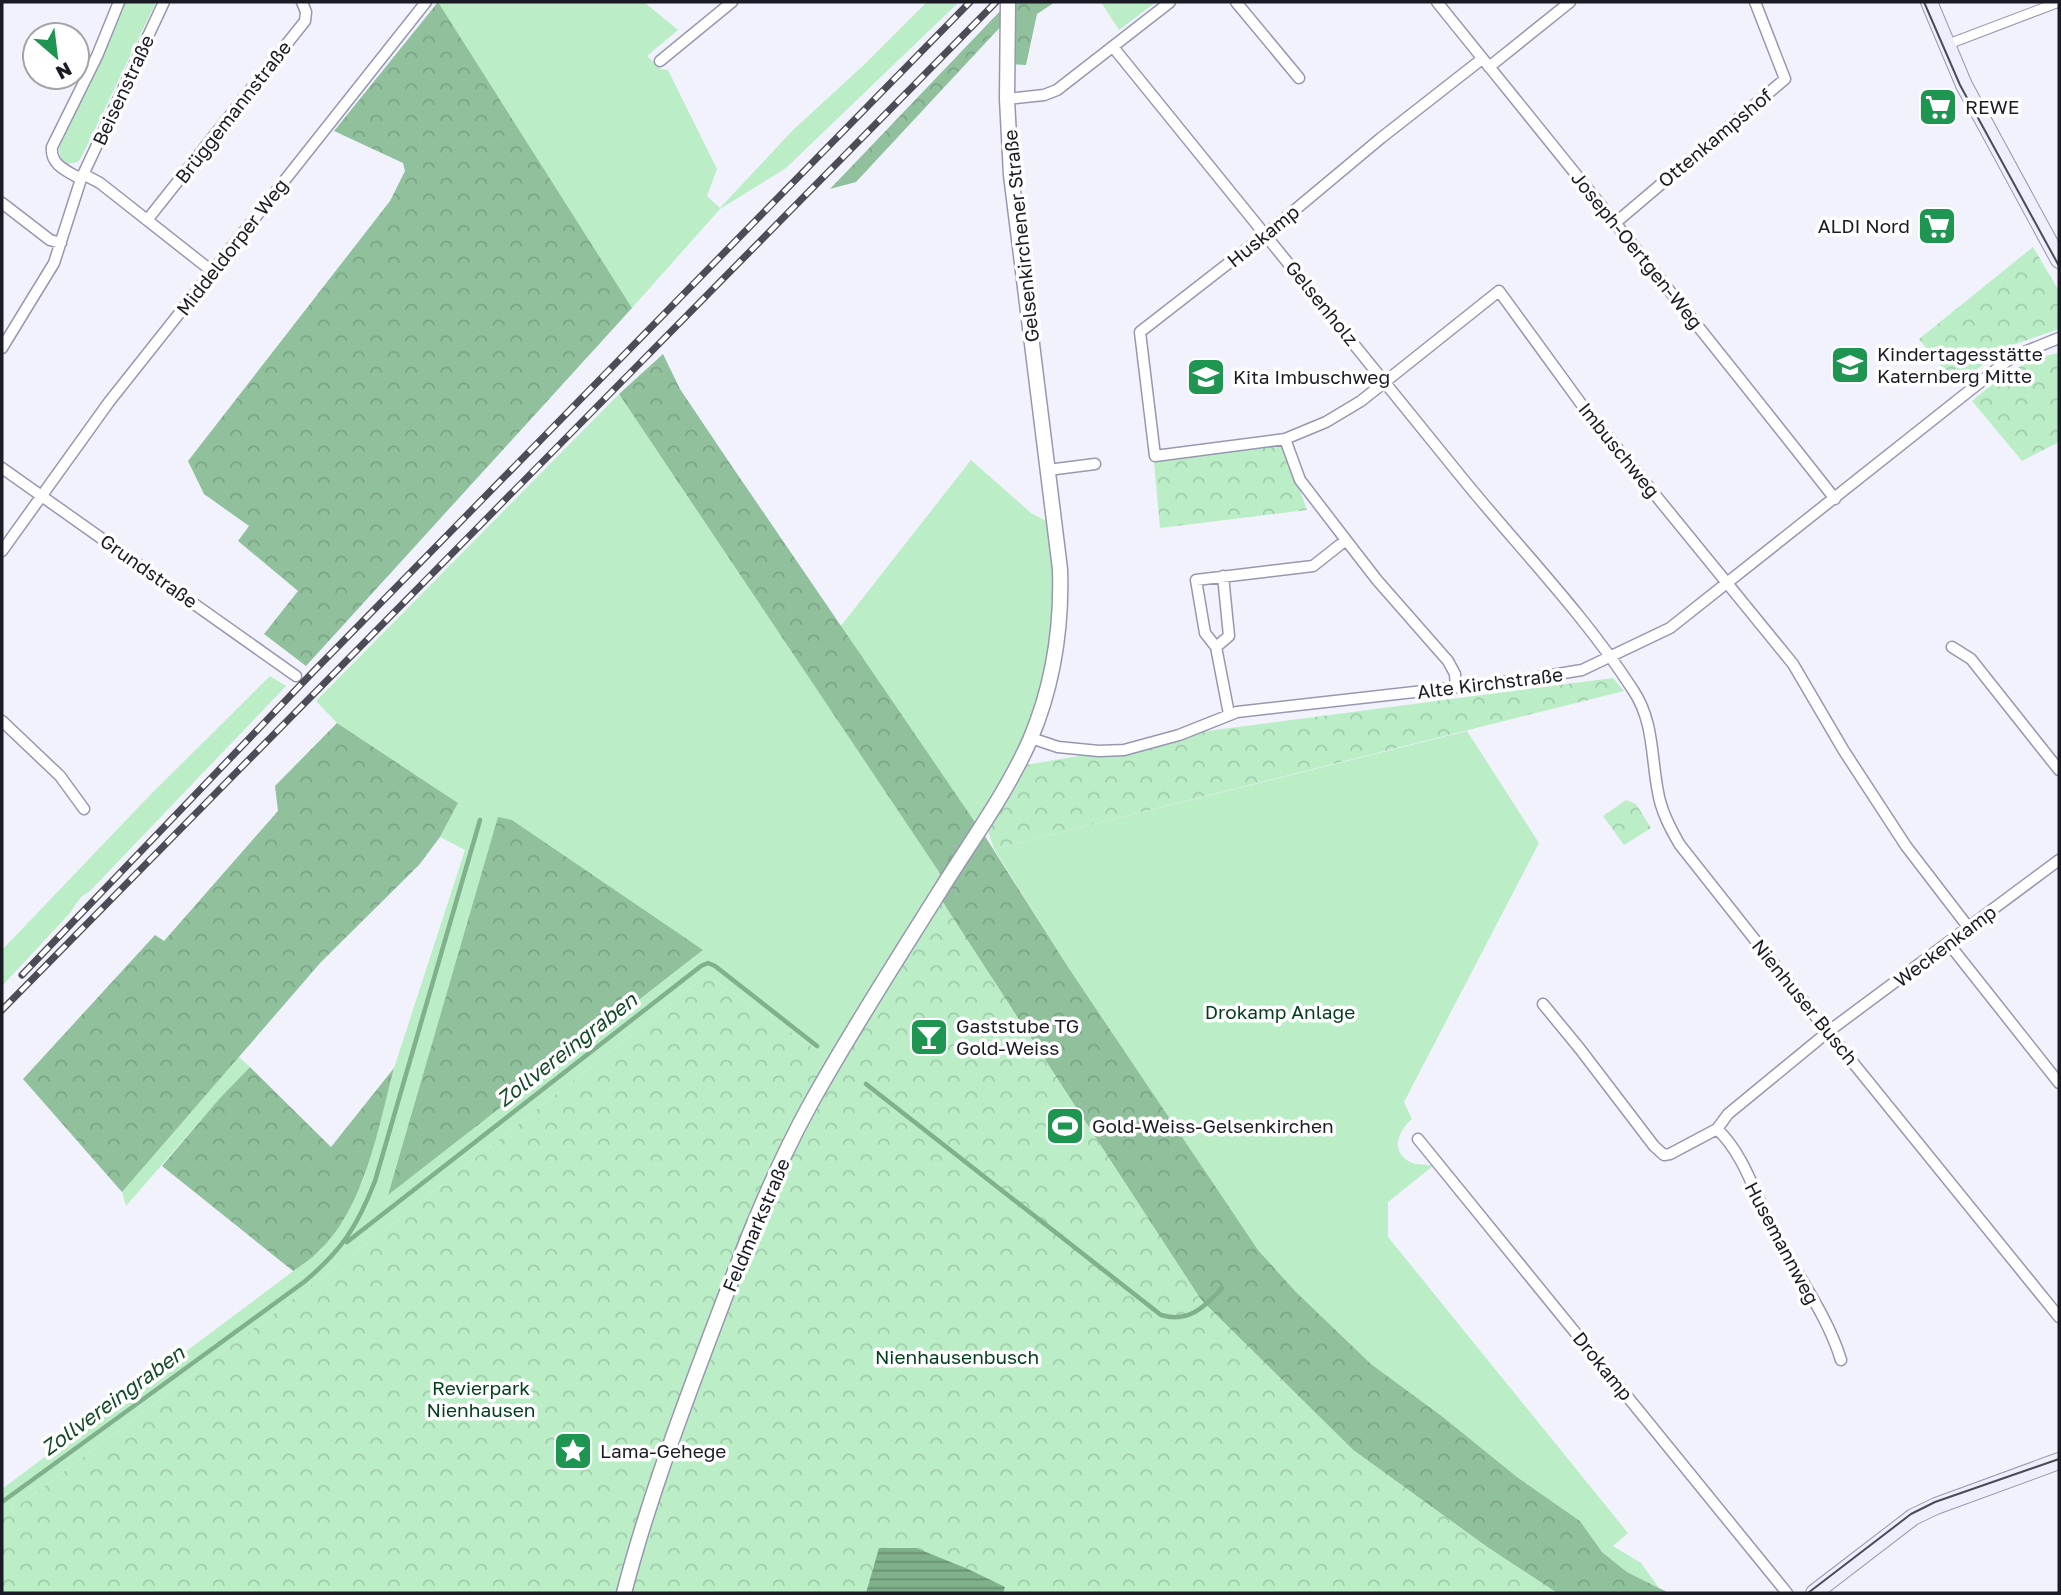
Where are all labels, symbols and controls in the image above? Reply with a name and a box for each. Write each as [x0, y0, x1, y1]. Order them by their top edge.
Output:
north arrow [21, 21, 91, 91]
street label: Beisenstraße [87, 31, 158, 149]
street label: Brüggemannstraße [170, 36, 295, 188]
text: N [52, 58, 76, 85]
street label: Ottenkampshof [1653, 83, 1776, 192]
supermarket icon: REWE [1917, 86, 1959, 128]
place label: REWE [1965, 95, 2019, 118]
street label: Gelsenkirchener Straße [998, 129, 1043, 343]
street label: Joseph-Oertgen-Weg [1567, 166, 1708, 333]
street label: Middeldorper Weg [171, 174, 292, 320]
street label: Huskamp [1222, 200, 1303, 272]
supermarket icon: ALDI Nord [1916, 205, 1958, 247]
place label: ALDI Nord [1818, 214, 1910, 237]
street label: Gelsenholz [1281, 256, 1364, 350]
place label: Kindertagesstätte Katernberg Mitte [1877, 342, 2043, 387]
school or university icon: Kindertagesstätte Katernberg Mitte [1829, 344, 1871, 386]
school or university icon: Kita Imbuschweg [1185, 356, 1227, 398]
place label: Kita Imbuschweg [1233, 365, 1390, 388]
street label: Imbuschweg [1574, 397, 1665, 502]
street label: Grundstraße [96, 529, 202, 613]
street label: Alte Kirchstraße [1416, 662, 1564, 703]
street label: Weckenkamp [1889, 900, 2000, 991]
street label: Nienhuser Busch [1748, 934, 1863, 1069]
water label: Zollvereingraben [491, 986, 643, 1112]
park label: Drokamp Anlage [1205, 1000, 1355, 1023]
place label: Gaststube TG Gold-Weiss [956, 1014, 1079, 1059]
bar icon: Gaststube TG Gold-Weiss [908, 1016, 950, 1058]
sports icon: Gold-Weiss-Gelsenkirchen [1044, 1105, 1086, 1147]
place label: Gold-Weiss-Gelsenkirchen [1092, 1114, 1334, 1137]
street label: Feldmarkstraße [717, 1154, 794, 1295]
street label: Husemannweg [1740, 1177, 1824, 1308]
street label: Drokamp [1569, 1327, 1638, 1405]
water label: Zollvereingraben [36, 1339, 190, 1461]
park label: Nienhausenbusch [875, 1345, 1039, 1368]
park label: Revierpark Nienhausen [427, 1376, 535, 1421]
place icon: Lama-Gehege [552, 1430, 594, 1472]
place label: Lama-Gehege [600, 1439, 726, 1462]

